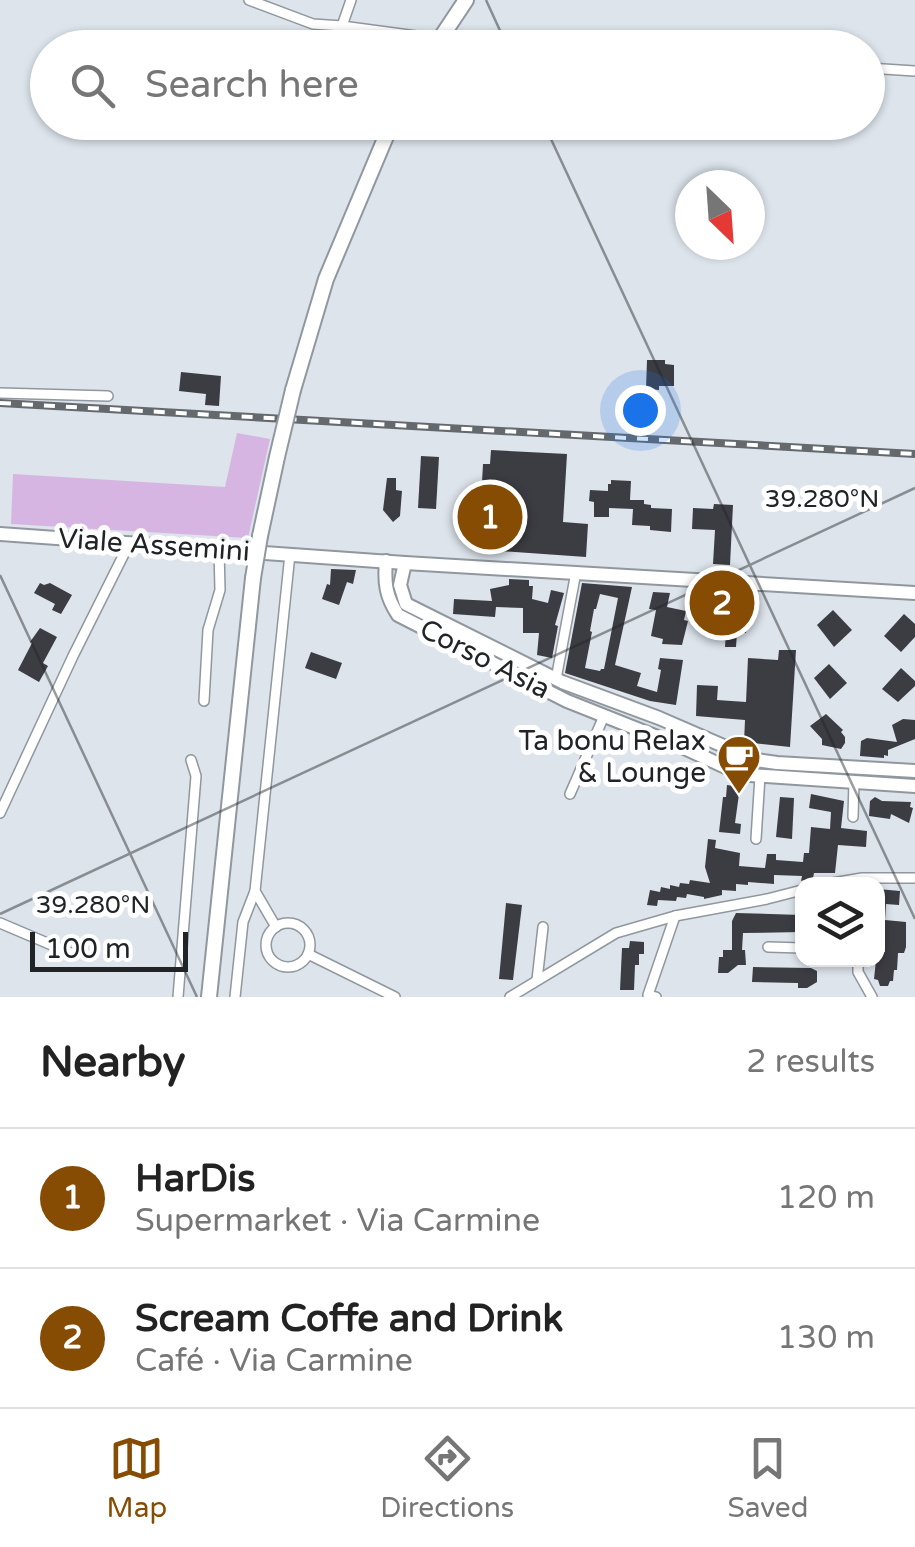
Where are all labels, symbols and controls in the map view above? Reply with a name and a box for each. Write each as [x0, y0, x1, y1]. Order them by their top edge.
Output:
search box [30, 30, 885, 140]
icon: search [65, 58, 120, 113]
text: Search here [145, 62, 359, 108]
north arrow [675, 170, 765, 260]
your location [615, 385, 666, 436]
pin: 1 [458, 480, 522, 554]
text: 39.280°N [765, 484, 879, 514]
street label: Viale Assemini [57, 521, 251, 569]
pin: 2 [690, 566, 754, 640]
street label: Corso Asia [414, 612, 556, 706]
place label: Ta bonu Relax & Lounge [519, 724, 706, 790]
cafe icon: Ta bonu Relax & Lounge [716, 734, 762, 795]
map controls [795, 877, 885, 967]
button: layers [795, 877, 885, 967]
text: 39.280°N [36, 890, 150, 920]
scale bar [30, 927, 188, 971]
text: 100 m [45, 932, 131, 966]
text: Nearby [40, 1037, 185, 1088]
text: 2 results [746, 1043, 875, 1081]
text: HarDis [135, 1156, 255, 1202]
text: 1 [62, 1179, 83, 1217]
text: 120 m [777, 1179, 875, 1217]
text: Supermarket · Via Carmine [135, 1202, 540, 1240]
text: Scream Coffe and Drink [135, 1296, 563, 1342]
text: 2 [62, 1319, 83, 1357]
text: 130 m [777, 1319, 875, 1357]
text: Café · Via Carmine [135, 1342, 413, 1380]
tab: Map [107, 1431, 167, 1525]
tab: Directions [380, 1431, 514, 1525]
tab: Saved [727, 1431, 808, 1525]

